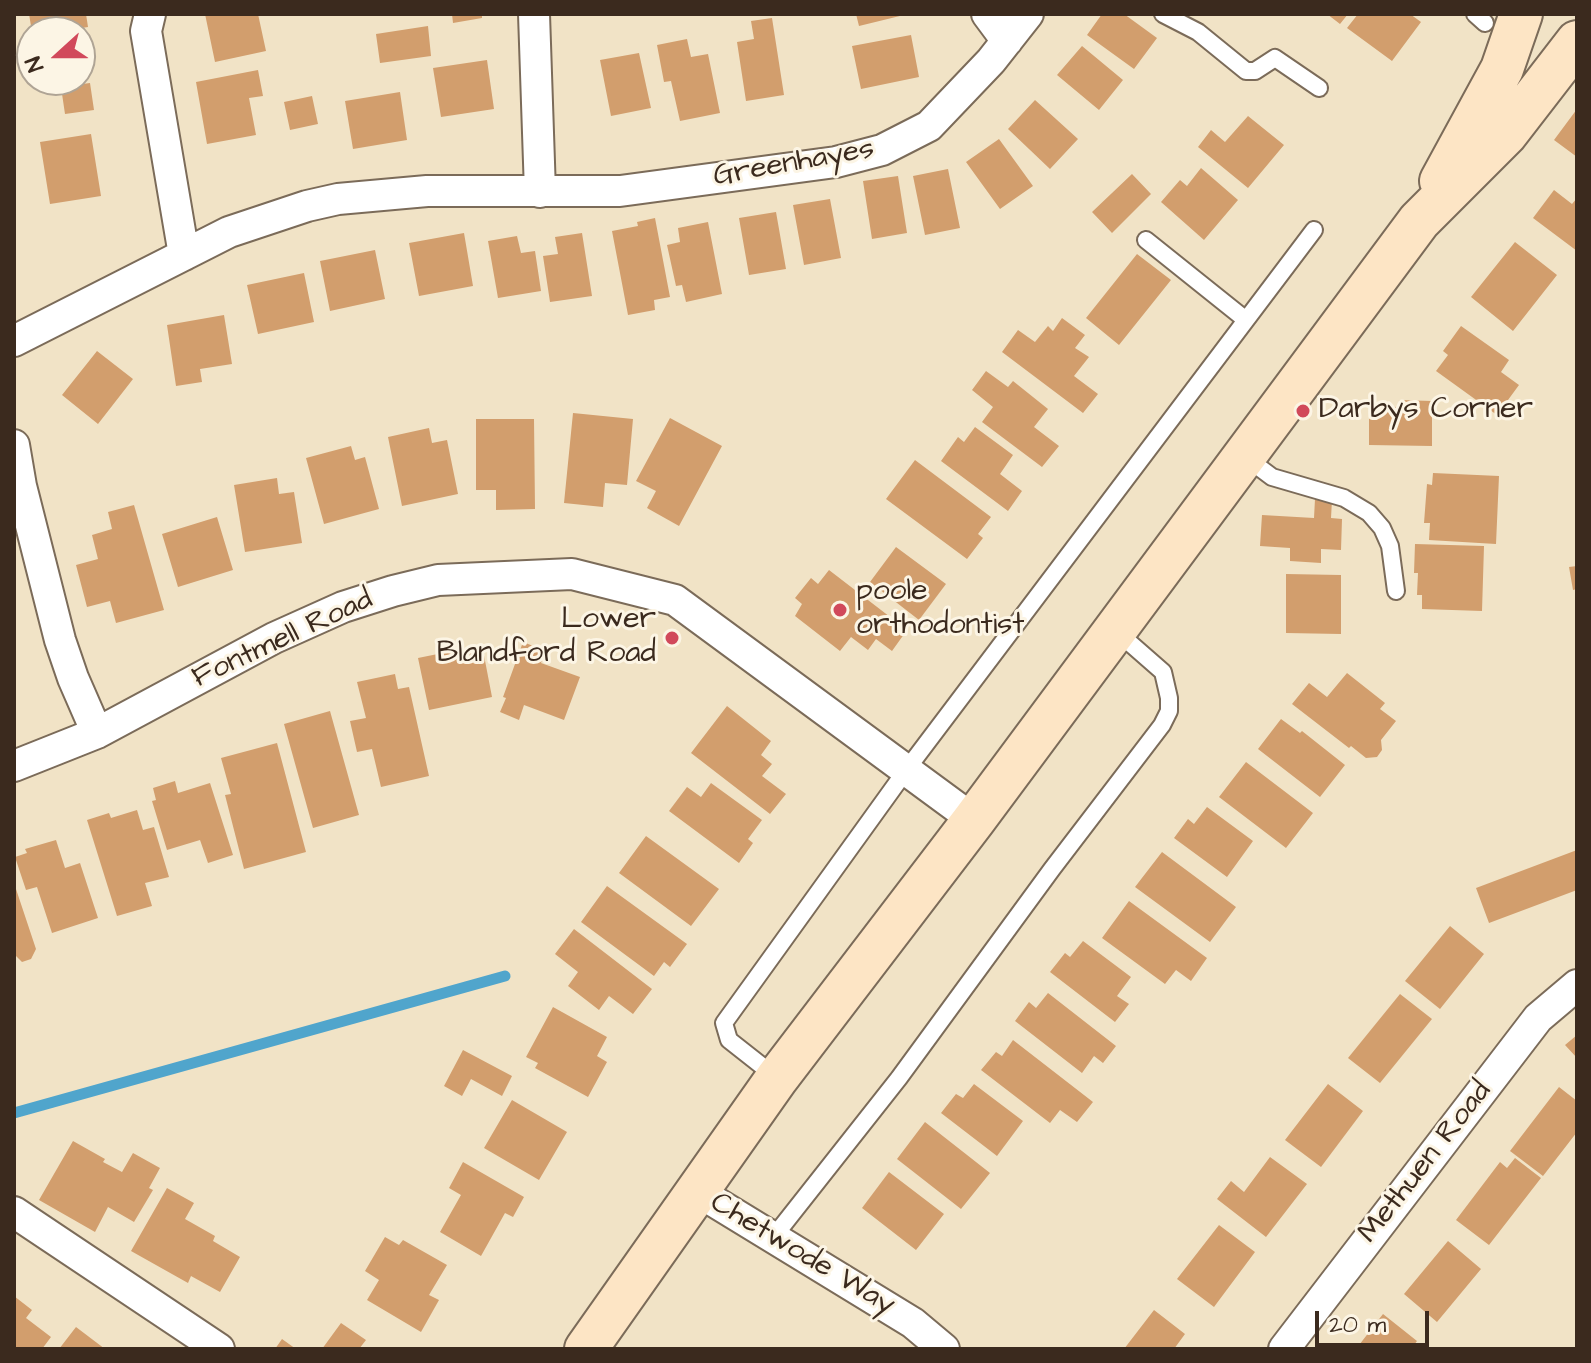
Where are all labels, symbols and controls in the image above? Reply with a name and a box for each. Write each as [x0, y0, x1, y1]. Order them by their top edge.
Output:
north arrow [16, 16, 96, 96]
text: N [18, 52, 52, 76]
street label: Greenhayes [711, 132, 877, 196]
place label: Darbys Corner [1319, 393, 1533, 429]
marker: Darbys Corner [1294, 402, 1312, 420]
place label: poole orthodontist [856, 575, 1024, 646]
street label: Fontmell Road [187, 583, 379, 697]
marker: poole orthodontist [831, 601, 849, 619]
place label: Lower Blandford Road [437, 603, 656, 674]
marker: Lower Blandford Road [663, 629, 681, 647]
street label: Methuen Road [1352, 1075, 1500, 1251]
street label: Chetwode Way [703, 1186, 901, 1324]
scale bar [1319, 1295, 1433, 1345]
text: 20 m [1329, 1308, 1386, 1342]

